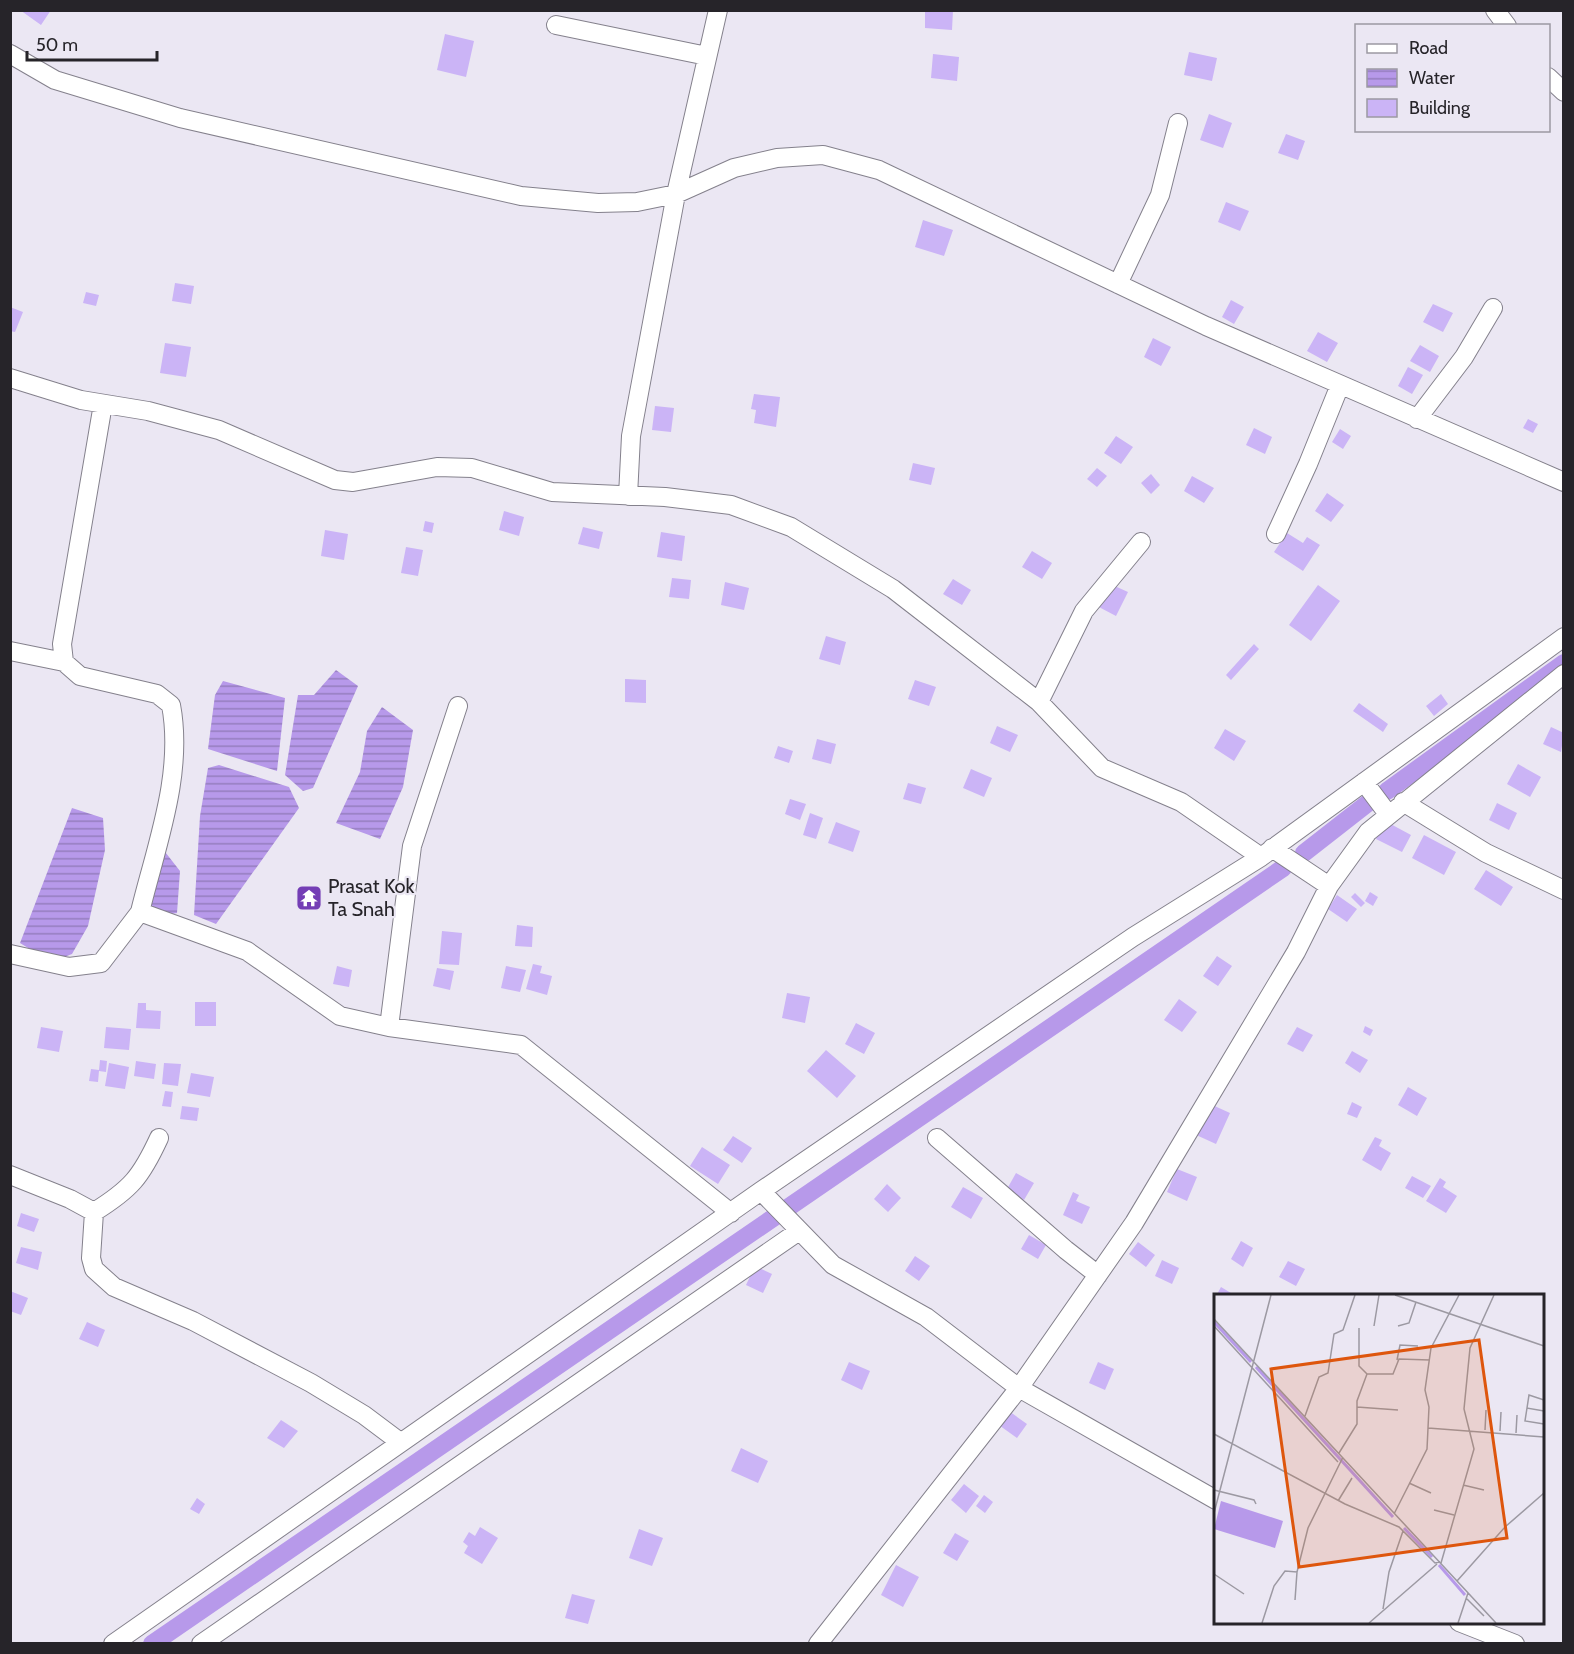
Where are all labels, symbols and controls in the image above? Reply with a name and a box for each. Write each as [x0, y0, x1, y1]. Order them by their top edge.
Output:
scale bar [27, 24, 158, 62]
legend [1355, 24, 1550, 132]
text: 50 m [36, 34, 78, 56]
text: Road [1409, 37, 1448, 59]
text: Water [1409, 67, 1455, 89]
text: Building [1409, 97, 1471, 119]
place label: Prasat Kok Ta Snah [328, 874, 415, 921]
temple icon: Prasat Kok Ta Snah [294, 883, 324, 913]
inset map [1214, 1294, 1544, 1624]

